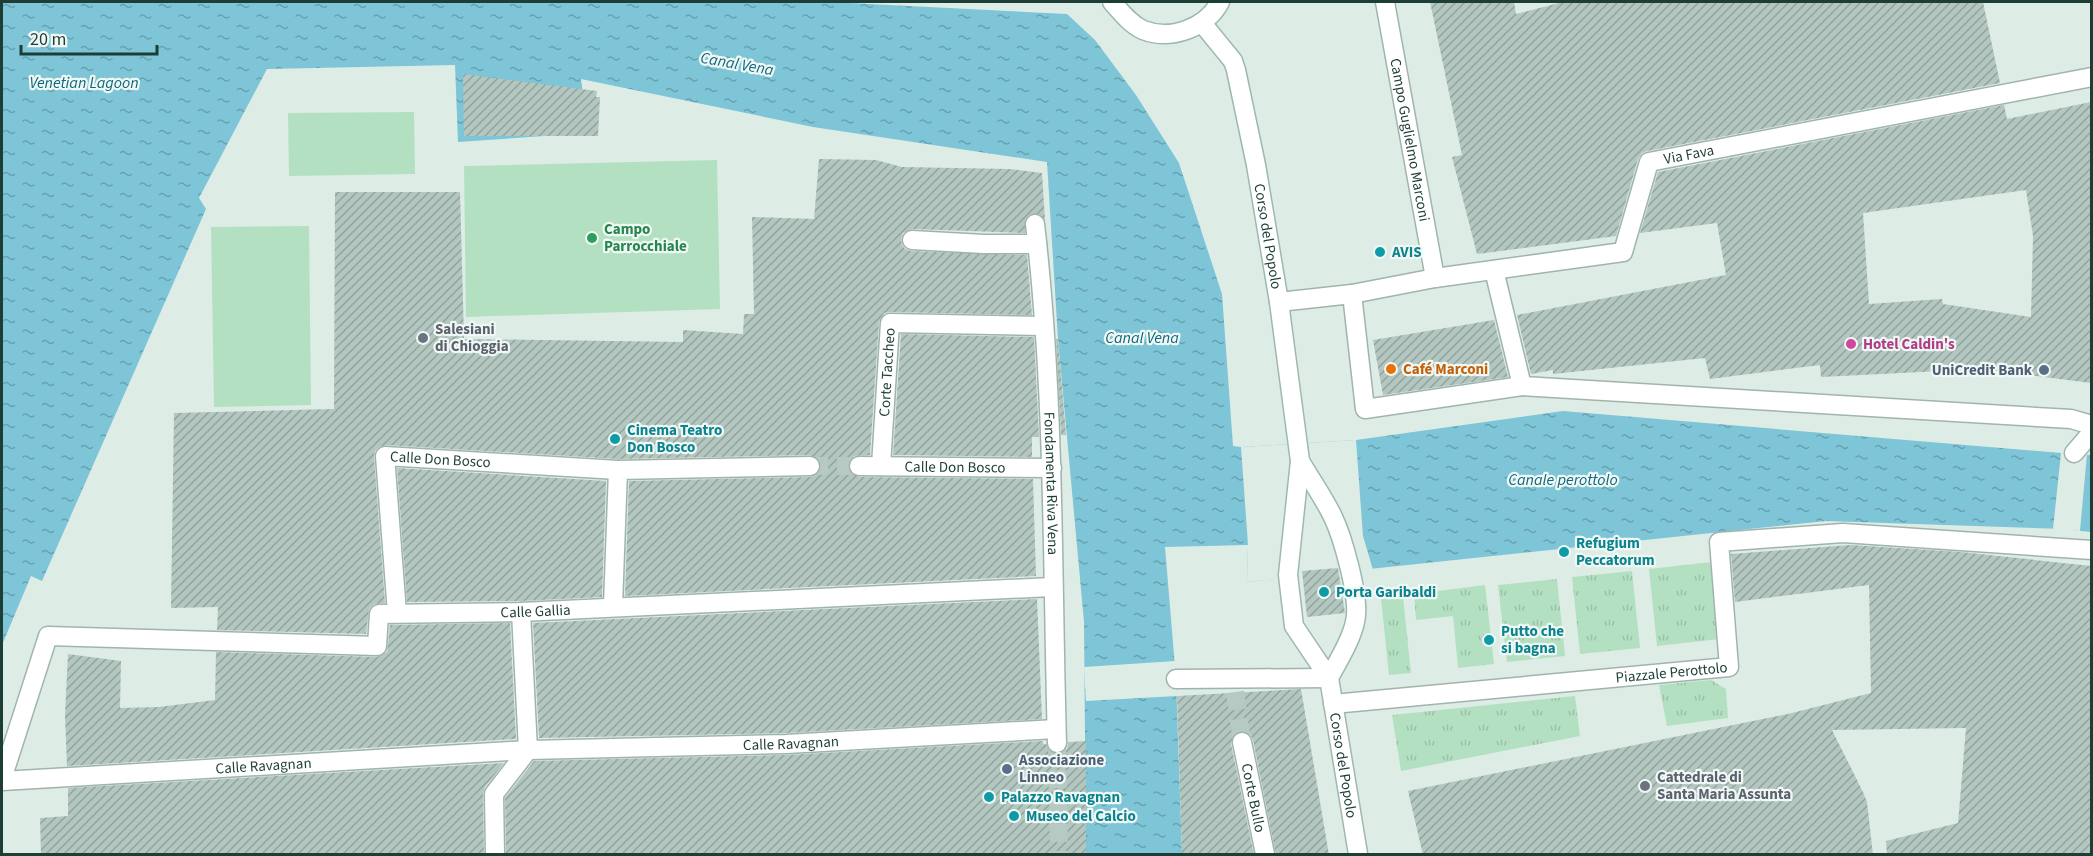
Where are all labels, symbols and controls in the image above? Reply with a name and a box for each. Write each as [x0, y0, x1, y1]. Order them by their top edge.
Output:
scale bar [21, 18, 158, 56]
text: 20 m [30, 27, 66, 52]
water label: Canal Vena [699, 47, 776, 81]
street label: Campo Guglielmo Marconi [1385, 56, 1435, 223]
water label: Venetian Lagoon [29, 72, 139, 94]
street label: Via Fava [1662, 139, 1716, 169]
street label: Corso del Popolo [1249, 182, 1287, 291]
place label: Campo Parrocchiale [604, 219, 687, 257]
marker: Campo Parrocchiale [585, 231, 599, 245]
place label: AVIS [1391, 242, 1422, 263]
marker: AVIS [1373, 245, 1387, 259]
place label: Salesiani di Chioggia [435, 319, 509, 357]
street label: Corte Taccheo [874, 327, 900, 417]
water label: Canal Vena [1105, 327, 1179, 349]
marker: Salesiani di Chioggia [416, 331, 430, 345]
place label: Hotel Caldin's [1863, 334, 1955, 355]
marker: Hotel Caldin's [1844, 337, 1858, 351]
place label: Café Marconi [1403, 359, 1488, 380]
place label: UniCredit Bank [1932, 360, 2033, 381]
marker: Café Marconi [1384, 362, 1398, 376]
marker: UniCredit Bank [2037, 363, 2051, 377]
street label: Fondamenta Riva Vena [1039, 411, 1064, 555]
place label: Cinema Teatro Don Bosco [627, 420, 722, 458]
marker: Cinema Teatro Don Bosco [608, 432, 622, 446]
street label: Calle Don Bosco [390, 446, 491, 473]
street label: Calle Don Bosco [904, 456, 1005, 478]
water label: Canale perottolo [1508, 469, 1618, 491]
place label: Refugium Peccatorum [1576, 533, 1655, 571]
marker: Refugium Peccatorum [1557, 545, 1571, 559]
place label: Porta Garibaldi [1336, 582, 1436, 603]
marker: Porta Garibaldi [1317, 585, 1331, 599]
street label: Calle Gallia [500, 599, 571, 623]
place label: Putto che si bagna [1501, 621, 1564, 659]
marker: Putto che si bagna [1482, 633, 1496, 647]
street label: Piazzale Perottolo [1615, 657, 1728, 688]
street label: Corso del Popolo [1324, 711, 1362, 820]
street label: Calle Ravagnan [743, 731, 840, 755]
place label: Associazione Linneo [1018, 750, 1104, 788]
street label: Calle Ravagnan [215, 752, 312, 779]
street label: Corte Bullo [1236, 761, 1271, 834]
marker: Associazione Linneo [1000, 762, 1014, 776]
place label: Cattedrale di Santa Maria Assunta [1657, 767, 1791, 805]
marker: Cattedrale di Santa Maria Assunta [1638, 779, 1652, 793]
place label: Palazzo Ravagnan [1001, 787, 1120, 808]
marker: Palazzo Ravagnan [982, 790, 996, 804]
place label: Museo del Calcio [1026, 806, 1136, 827]
marker: Museo del Calcio [1007, 809, 1021, 823]

